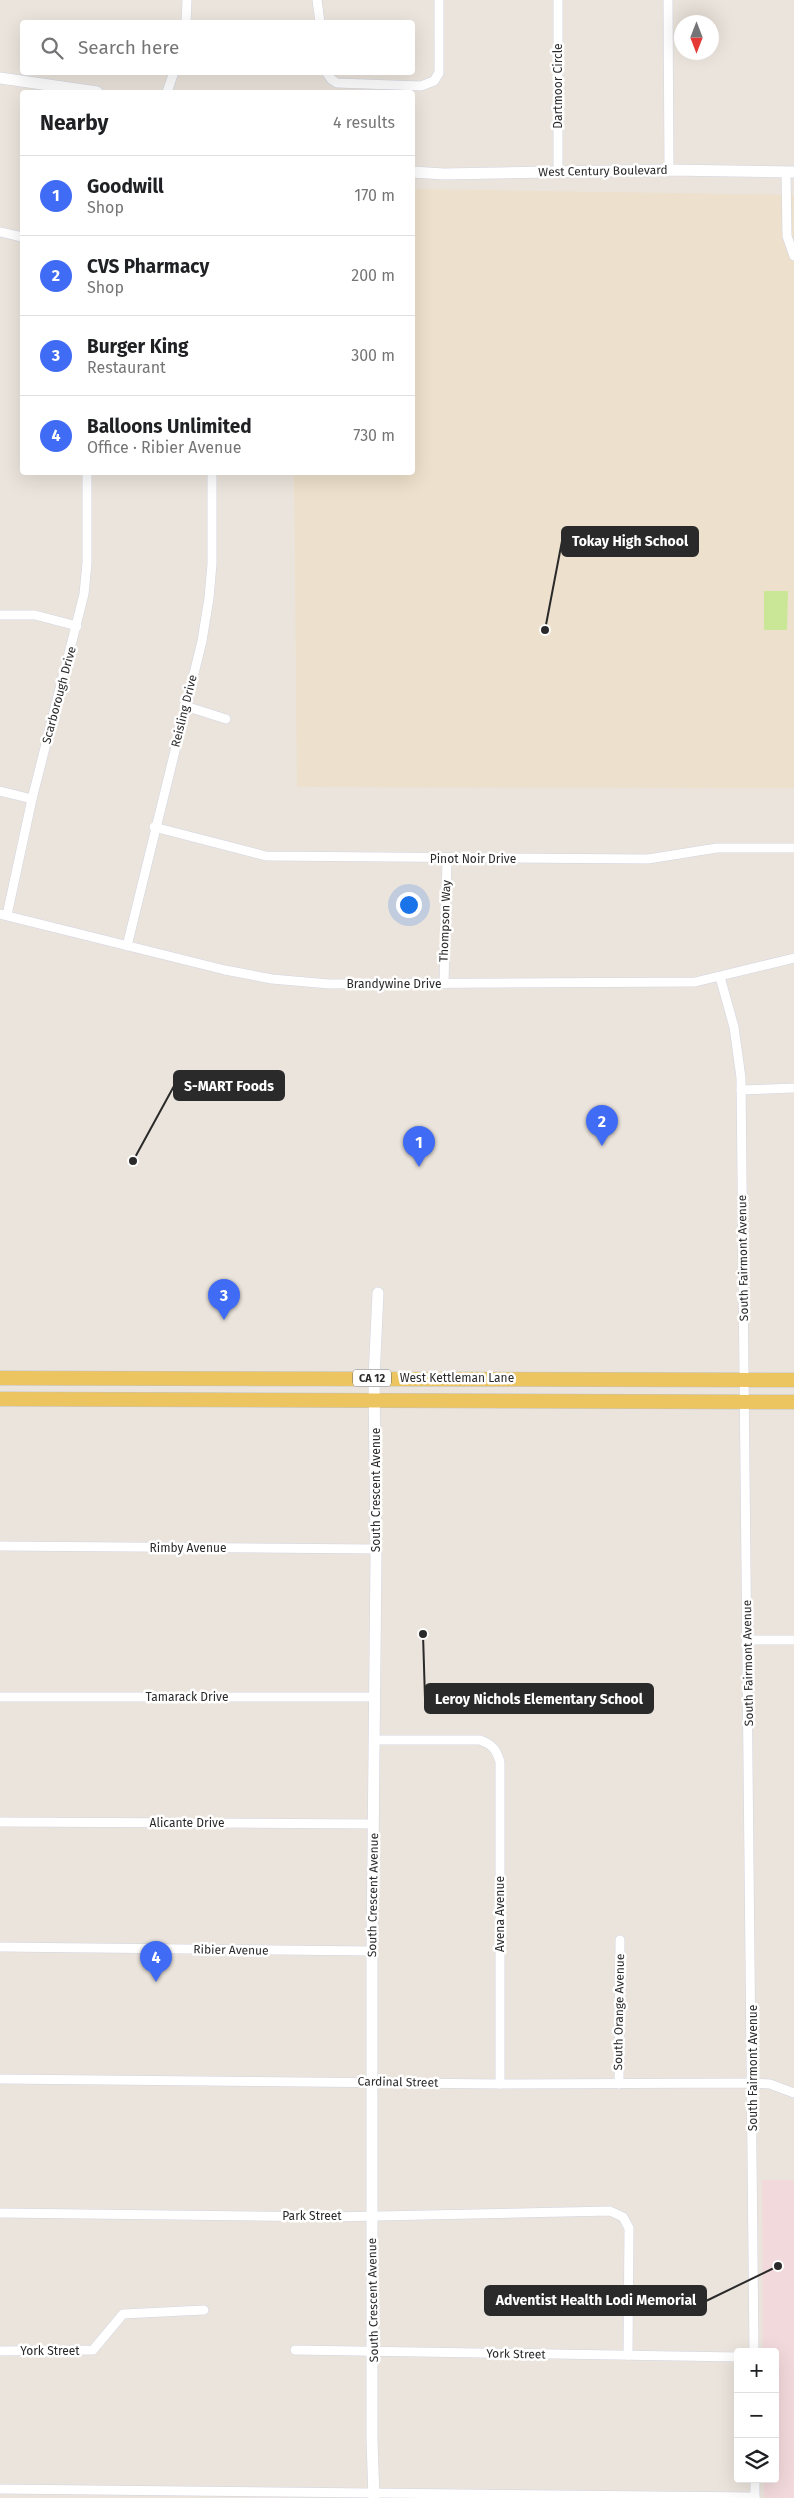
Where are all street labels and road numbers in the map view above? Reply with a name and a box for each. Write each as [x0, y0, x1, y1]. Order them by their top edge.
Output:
street label: Dartmoor Circle [551, 43, 565, 129]
street label: West Century Boulevard [538, 163, 668, 179]
street label: Scarborough Drive [39, 645, 79, 745]
street label: Reisling Drive [168, 673, 200, 749]
street label: Pinot Noir Drive [430, 852, 516, 866]
street label: Thompson Way [437, 880, 453, 962]
street label: Brandywine Drive [346, 977, 442, 991]
street label: South Fairmont Avenue [735, 1195, 751, 1321]
road number: CA 12 [353, 1370, 391, 1386]
street label: West Kettleman Lane [400, 1371, 514, 1385]
street label: South Crescent Avenue [369, 1428, 383, 1552]
street label: Rimby Avenue [150, 1541, 226, 1555]
street label: South Fairmont Avenue [740, 1600, 756, 1726]
street label: Tamarack Drive [146, 1690, 228, 1704]
street label: Alicante Drive [150, 1816, 224, 1830]
street label: South Crescent Avenue [365, 1833, 381, 1957]
street label: Avena Avenue [493, 1876, 507, 1952]
street label: Ribier Avenue [193, 1942, 269, 1958]
street label: South Orange Avenue [611, 1954, 627, 2070]
street label: South Fairmont Avenue [746, 2005, 760, 2131]
street label: Cardinal Street [358, 2074, 439, 2090]
street label: Park Street [282, 2209, 342, 2223]
street label: South Crescent Avenue [365, 2238, 381, 2362]
street label: York Street [20, 2344, 80, 2358]
street label: York Street [486, 2346, 546, 2362]

